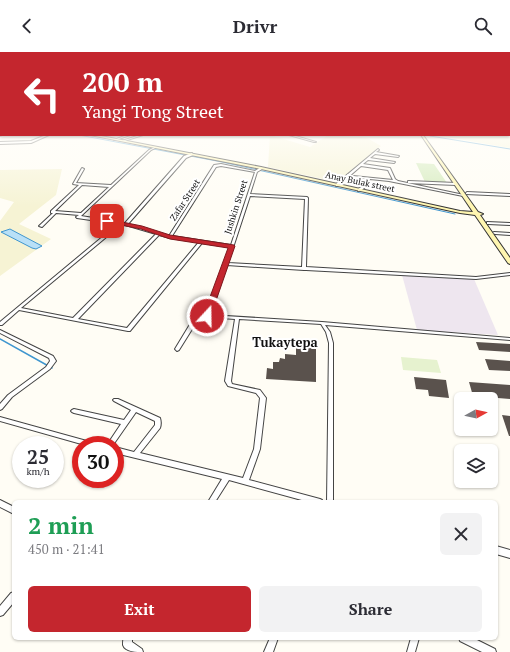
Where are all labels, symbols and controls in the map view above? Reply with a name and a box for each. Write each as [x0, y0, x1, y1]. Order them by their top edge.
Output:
text: Drivr [233, 14, 277, 38]
icon: back [16, 15, 38, 37]
icon: search [472, 15, 494, 37]
text: 200 m [82, 63, 163, 100]
icon: left [16, 68, 68, 120]
text: Yangi Tong Street [82, 99, 224, 123]
street label: Anay Bulak street [324, 169, 396, 195]
street label: Zafar Street [167, 176, 203, 223]
street label: Jushkin Street [222, 178, 251, 236]
pin [90, 204, 124, 238]
icon: arrive [96, 210, 118, 232]
position arrow [186, 295, 228, 337]
district label: Tukaytepa [252, 333, 319, 351]
north arrow [454, 392, 498, 436]
map controls [454, 392, 498, 488]
speed limit sign: 30 [72, 436, 124, 488]
text: 25 [27, 443, 49, 470]
button: layers [454, 444, 498, 488]
text: km/h [26, 465, 50, 478]
text: 2 min [28, 509, 94, 541]
button: close [440, 513, 482, 555]
text: 450 m · 21:41 [28, 540, 105, 558]
button: Exit [28, 586, 251, 632]
button: Share [259, 586, 482, 632]

